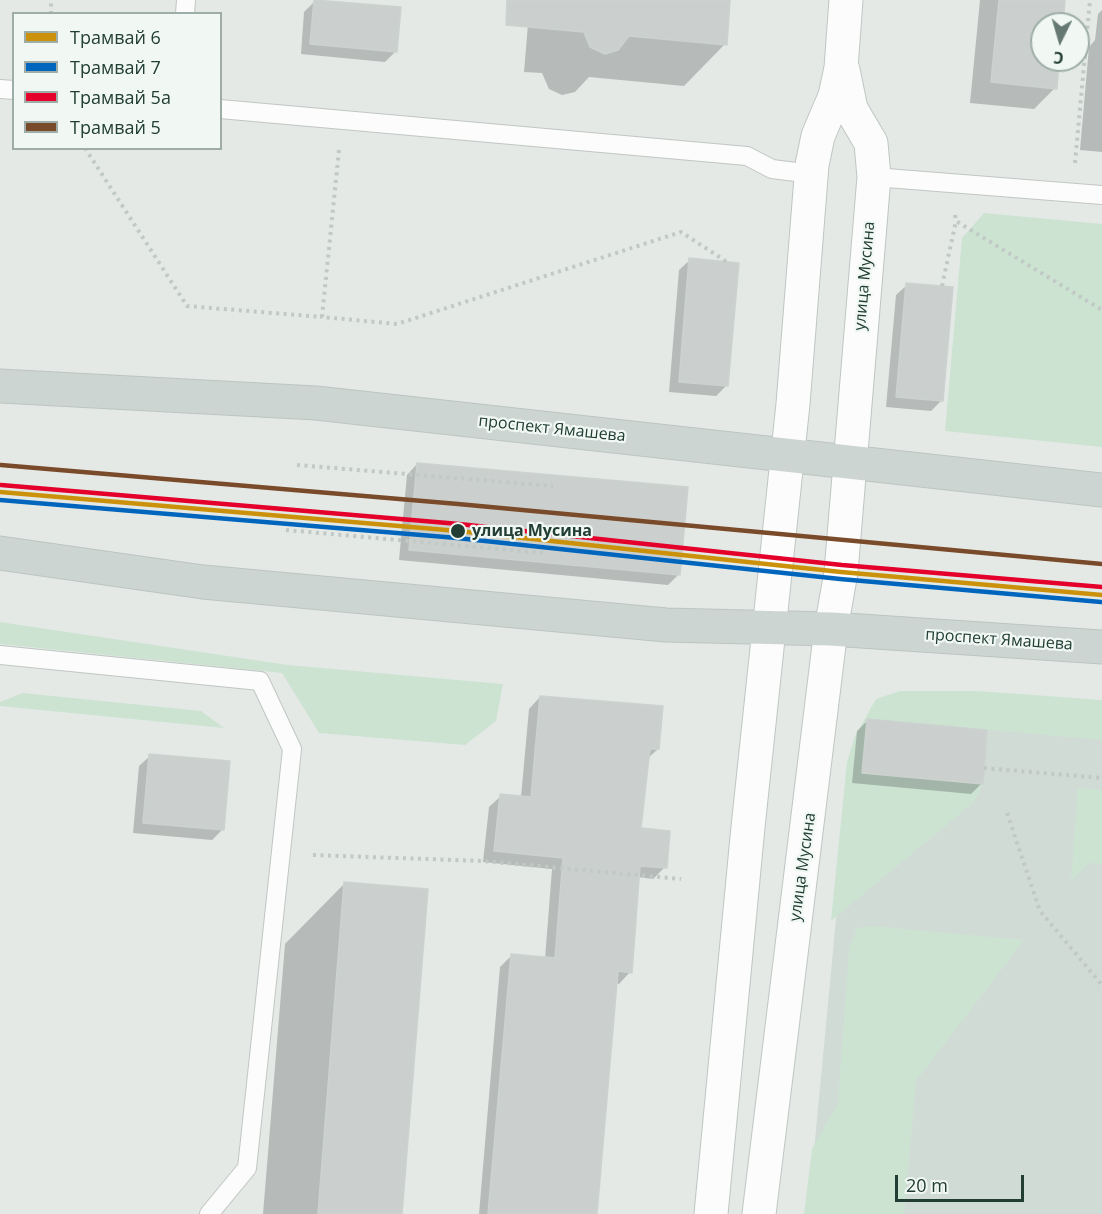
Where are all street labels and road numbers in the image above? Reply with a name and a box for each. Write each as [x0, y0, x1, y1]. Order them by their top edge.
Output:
street label: улица Мусина [851, 221, 879, 331]
street label: проспект Ямашева [477, 412, 627, 446]
street label: проспект Ямашева [925, 625, 1073, 655]
street label: улица Мусина [786, 811, 820, 923]

